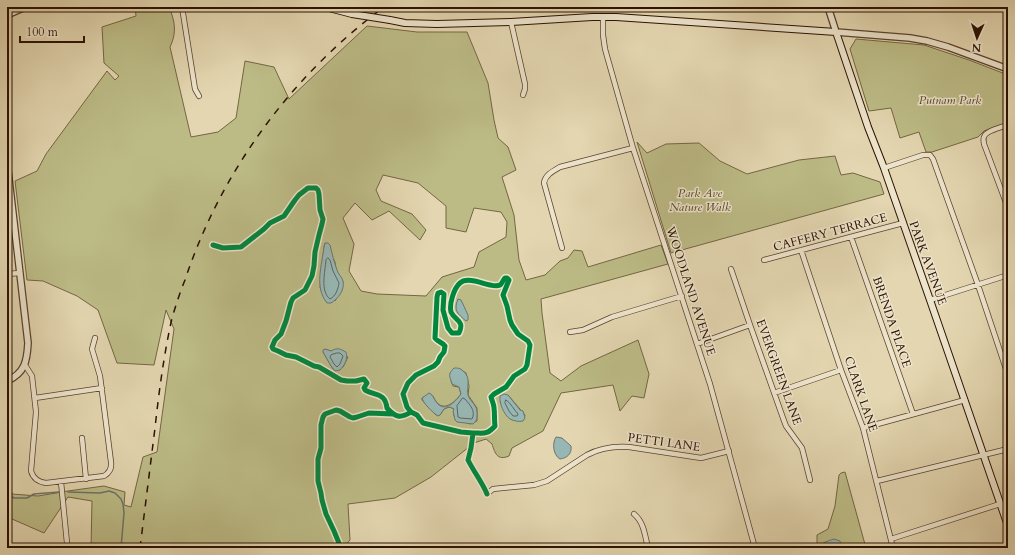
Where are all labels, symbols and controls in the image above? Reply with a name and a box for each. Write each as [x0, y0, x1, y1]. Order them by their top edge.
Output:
scale bar [20, 18, 84, 44]
north arrow [957, 18, 997, 58]
text: 100 m [26, 24, 59, 40]
text: N [971, 40, 982, 55]
park label: Putnam Park [919, 92, 981, 108]
park label: Park Ave Nature Walk [669, 185, 731, 215]
street label: CAFFERY TERRACE [771, 209, 889, 255]
street label: PARK AVENUE [905, 219, 951, 307]
street label: WOODLAND AVENUE [662, 223, 719, 358]
street label: BRENDA PLACE [869, 274, 915, 370]
street label: EVERGREEN LANE [752, 317, 806, 427]
street label: CLARK LANE [841, 354, 881, 434]
street label: PETTI LANE [627, 429, 701, 455]

